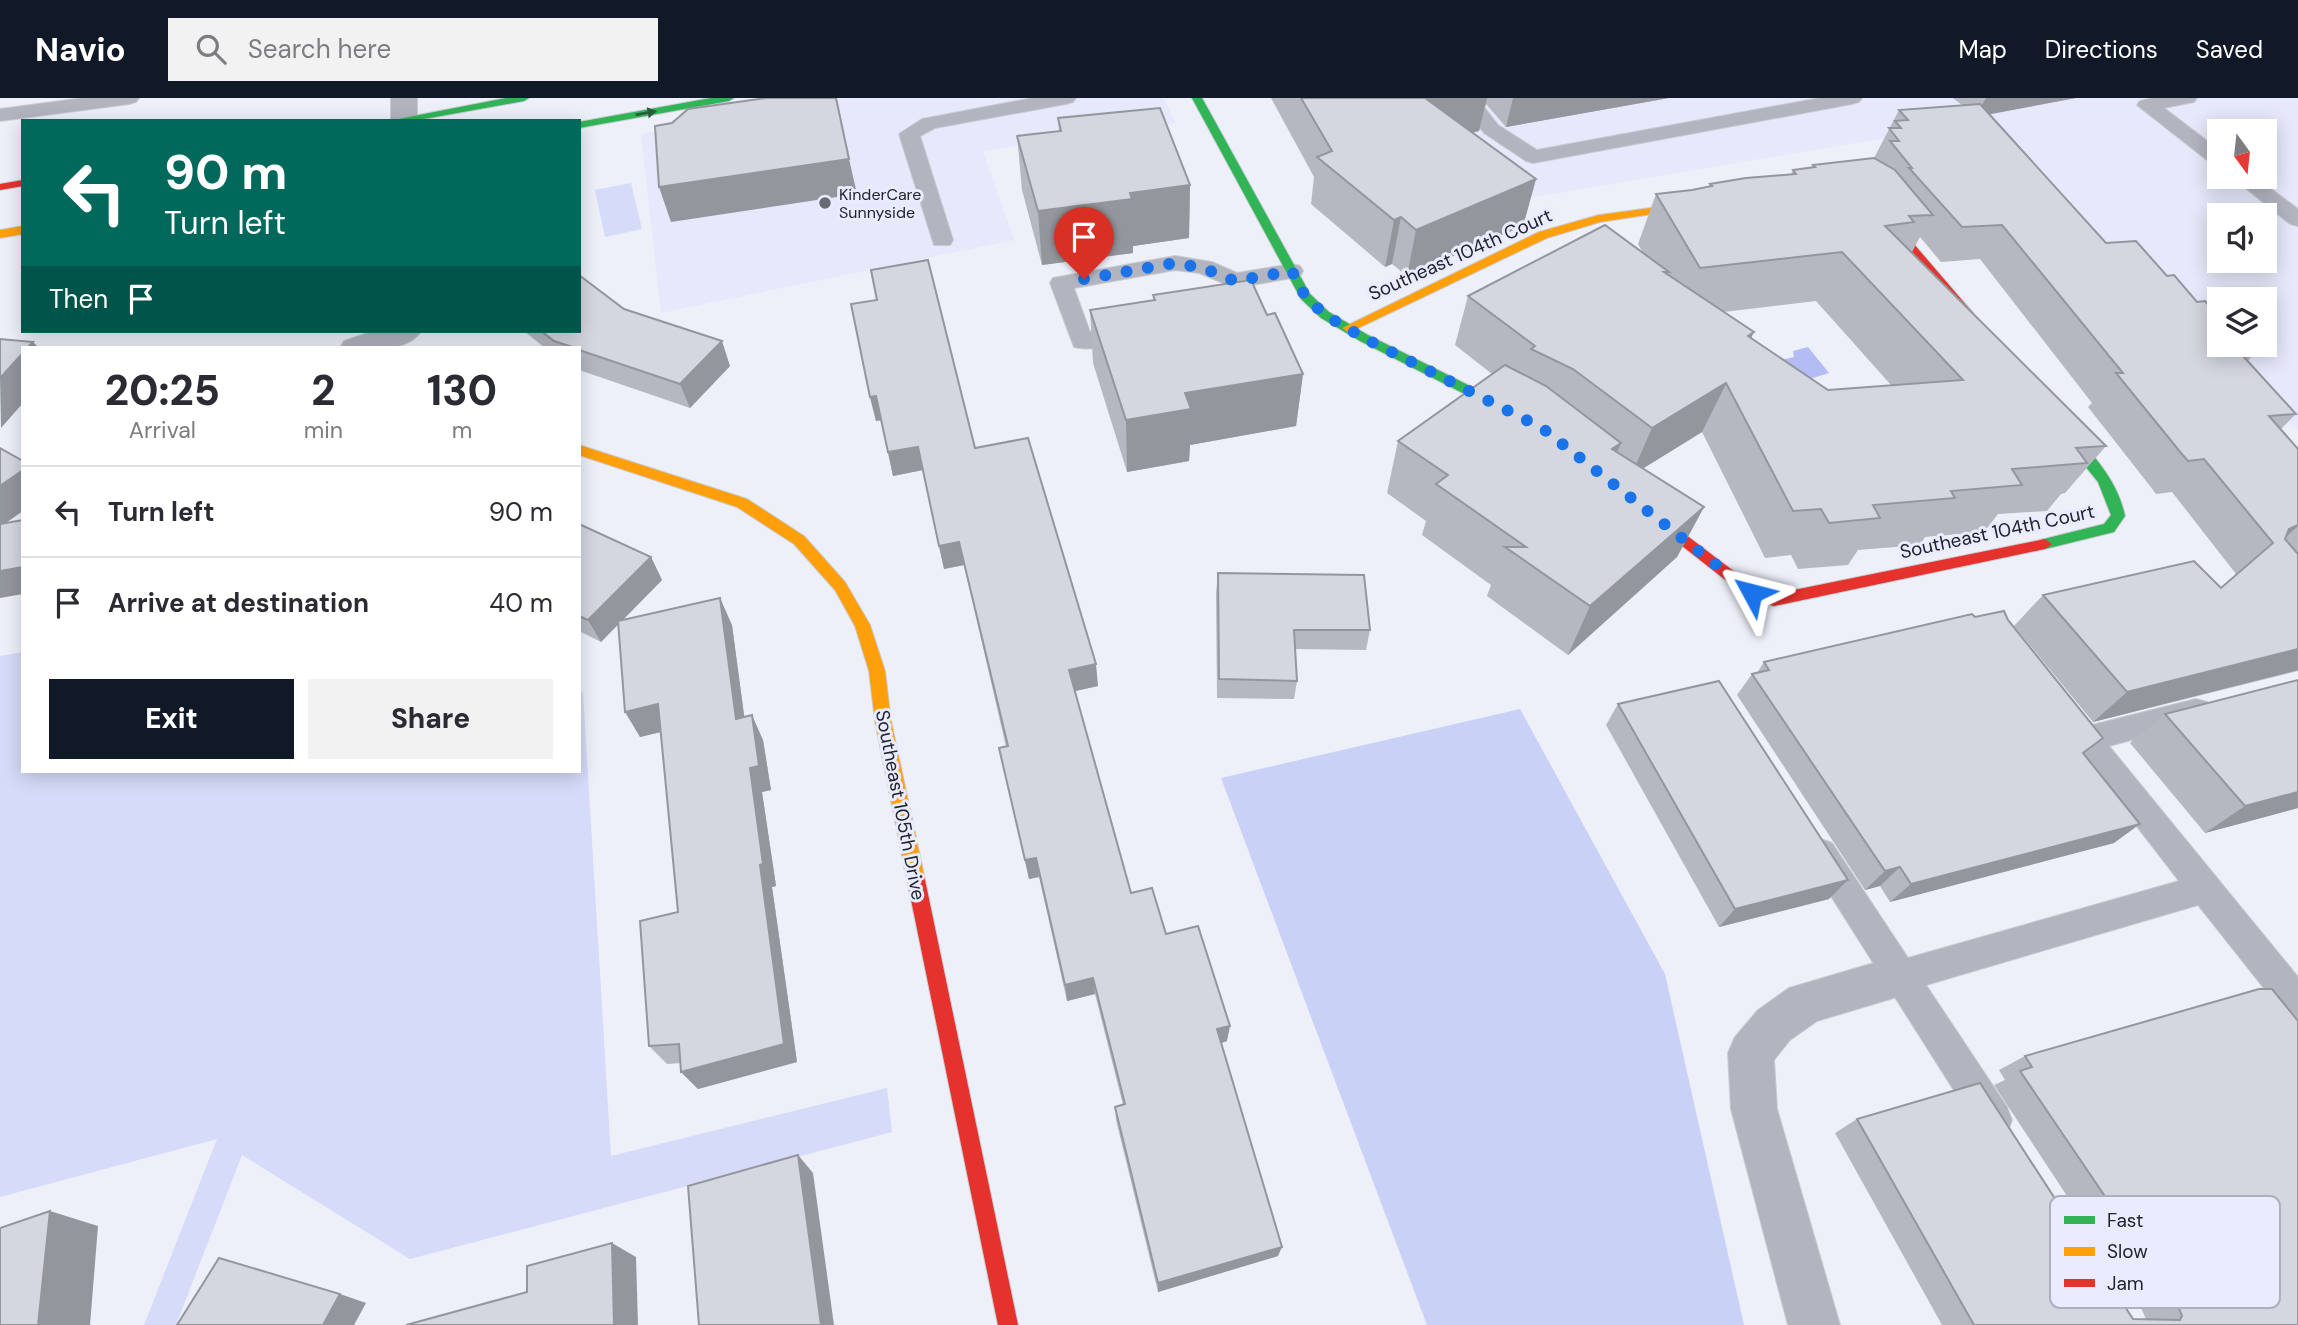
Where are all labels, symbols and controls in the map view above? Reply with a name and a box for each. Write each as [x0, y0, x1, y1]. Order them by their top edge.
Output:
search box [168, 18, 658, 81]
text: Navio [35, 28, 126, 71]
icon: search [192, 30, 230, 68]
text: Search here [248, 32, 391, 66]
text: Map [1959, 34, 2007, 65]
text: Directions [2045, 34, 2158, 65]
text: Saved [2196, 34, 2263, 65]
one-way arrow [636, 107, 658, 118]
north arrow [2207, 119, 2277, 189]
map controls [2207, 119, 2277, 357]
text: 90 m [164, 140, 287, 204]
icon: left [49, 147, 140, 238]
place label: KinderCare Sunnyside [839, 184, 921, 223]
marker: KinderCare Sunnyside [817, 195, 833, 211]
text: Turn left [164, 202, 286, 244]
street label: Southeast 104th Court [1364, 203, 1556, 306]
button: sound [2207, 203, 2277, 273]
pin [1054, 207, 1114, 279]
icon: arrive [1065, 218, 1103, 256]
icon: arrive [122, 280, 160, 318]
text: Then [49, 282, 108, 316]
button: layers [2207, 287, 2277, 357]
text: 20:25 [105, 363, 220, 418]
text: 2 [311, 363, 335, 418]
text: 130 [427, 363, 497, 418]
text: Arrival [129, 415, 196, 445]
text: min [304, 415, 343, 445]
text: m [452, 415, 472, 445]
icon: left [49, 493, 87, 531]
text: Turn left [108, 495, 215, 529]
text: 90 m [489, 495, 553, 529]
street label: Southeast 104th Court [1897, 499, 2097, 564]
position arrow [1715, 556, 1789, 630]
icon: arrive [49, 584, 87, 622]
text: Arrive at destination [108, 586, 369, 620]
text: 40 m [489, 586, 553, 620]
button: Exit [49, 679, 294, 759]
button: Share [308, 679, 553, 759]
street label: Southeast 105th Drive [870, 708, 931, 902]
legend [2050, 1196, 2280, 1308]
text: Fast [2107, 1208, 2143, 1233]
text: Slow [2107, 1239, 2148, 1264]
text: Jam [2107, 1271, 2144, 1296]

